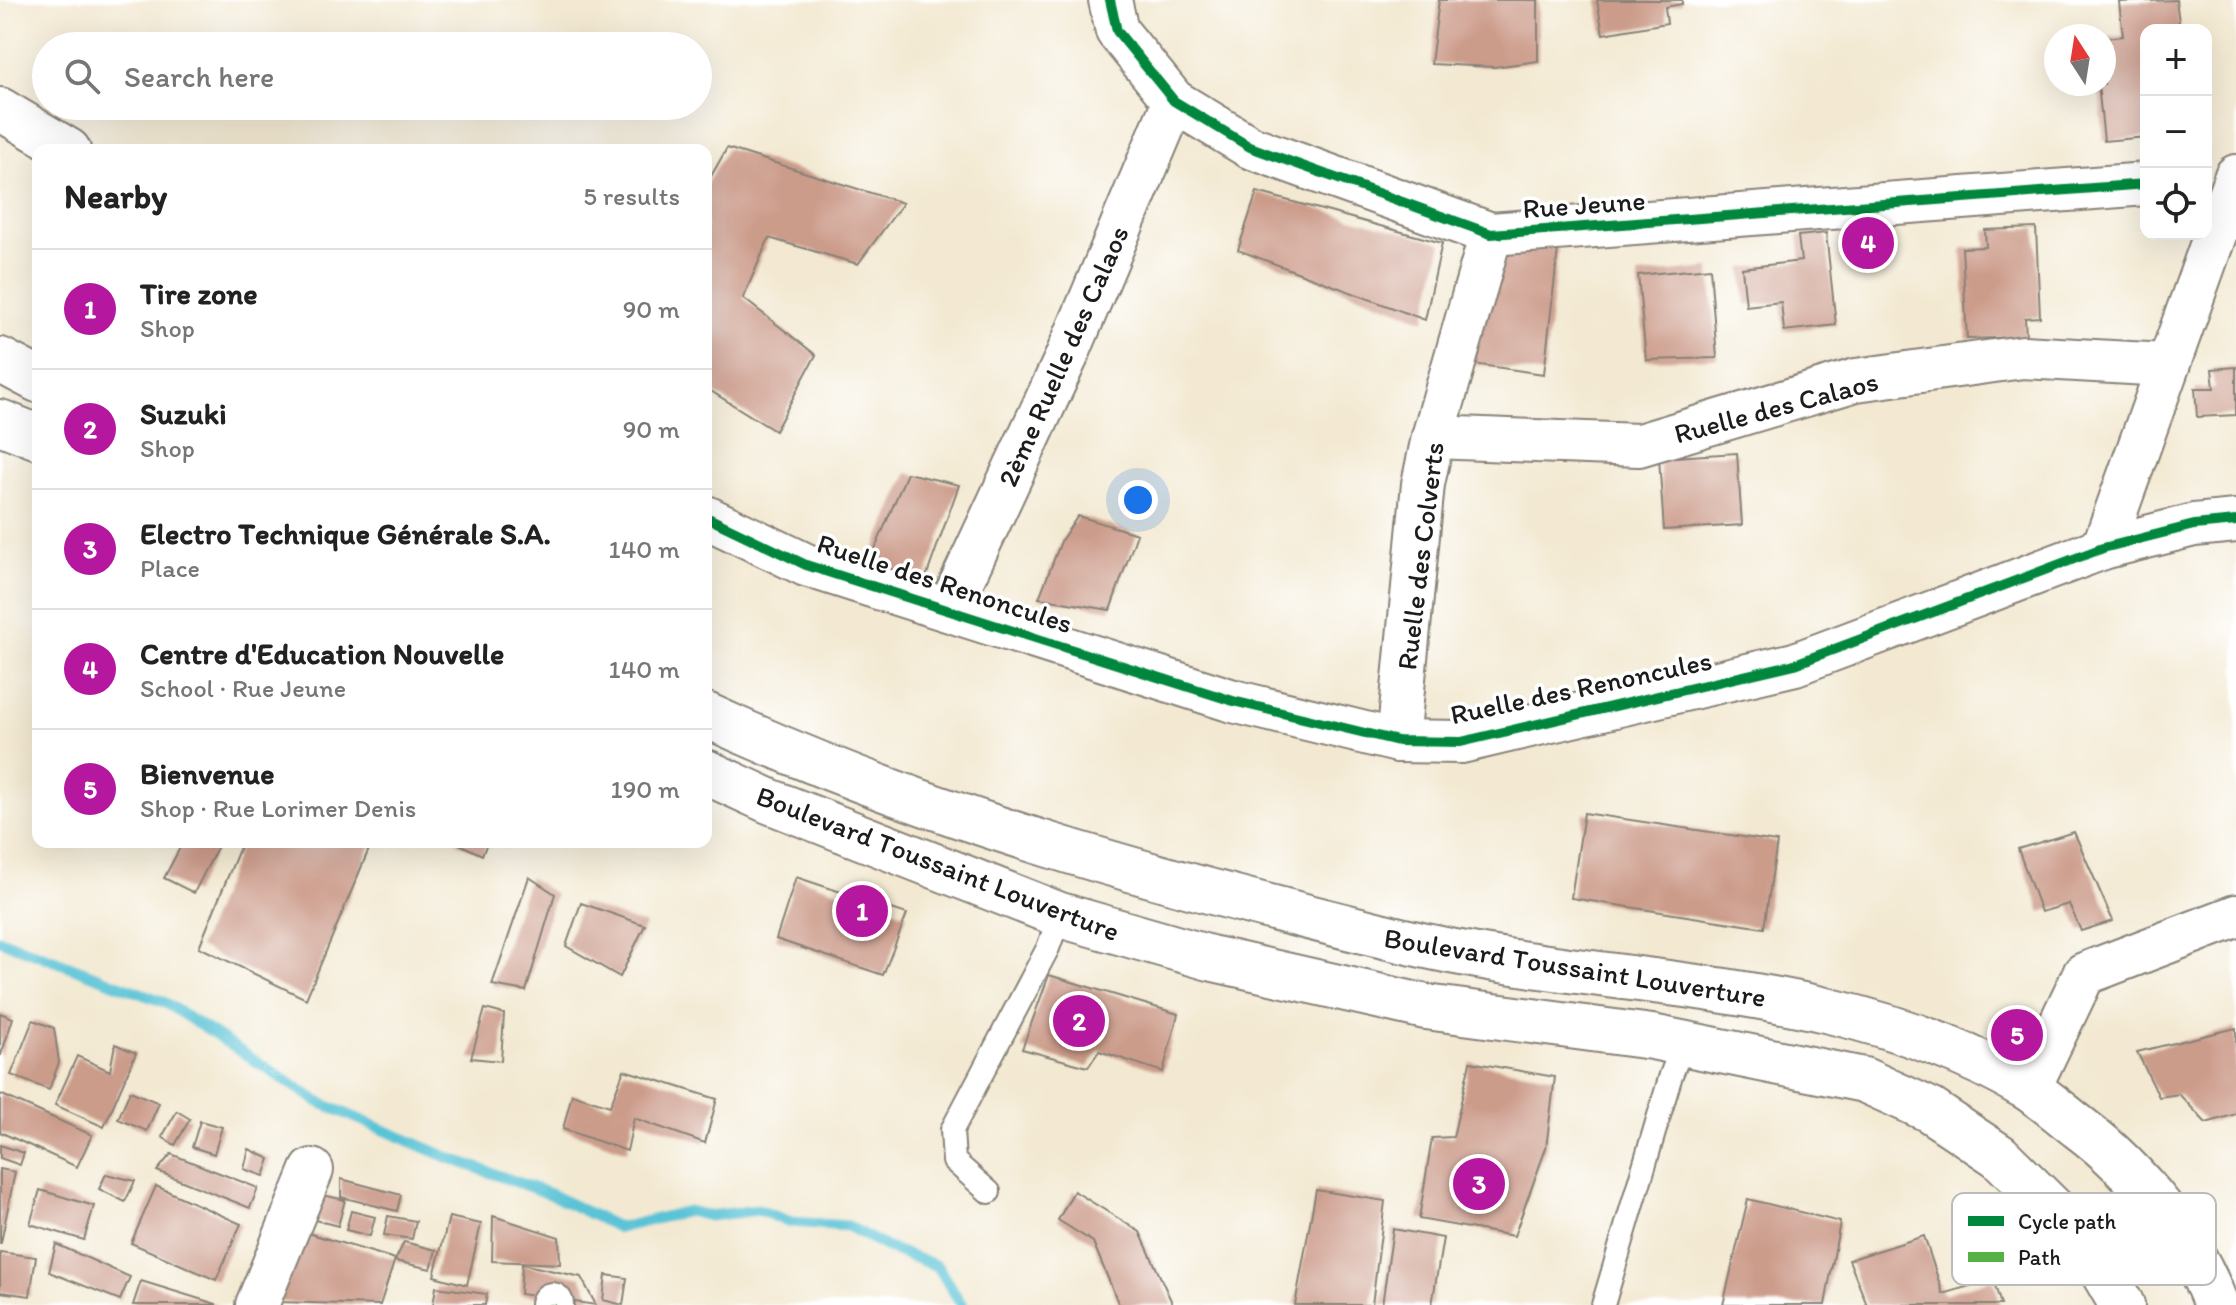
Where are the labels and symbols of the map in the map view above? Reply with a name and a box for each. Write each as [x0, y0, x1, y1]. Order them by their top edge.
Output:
north arrow [2044, 24, 2116, 96]
street label: Rue Jeune [1521, 183, 1647, 225]
pin: 4 [1842, 213, 1894, 273]
street label: 2ème Ruelle des Calaos [990, 220, 1136, 492]
street label: Ruelle des Calaos [1670, 363, 1882, 451]
street label: Ruelle des Colverts [1389, 440, 1451, 672]
your location [1118, 480, 1158, 520]
street label: Ruelle des Renoncules [813, 526, 1077, 640]
street label: Ruelle des Renoncules [1447, 643, 1715, 731]
street label: Boulevard Toussaint Louverture [752, 778, 1124, 948]
pin: 1 [836, 881, 888, 941]
street label: Boulevard Toussaint Louverture [1382, 920, 1768, 1014]
pin: 2 [1053, 991, 1105, 1051]
pin: 5 [1991, 1005, 2043, 1065]
pin: 3 [1453, 1154, 1505, 1214]
legend [1952, 1193, 2216, 1285]
text: Cycle path [2018, 1208, 2117, 1235]
text: Path [2018, 1244, 2061, 1271]

